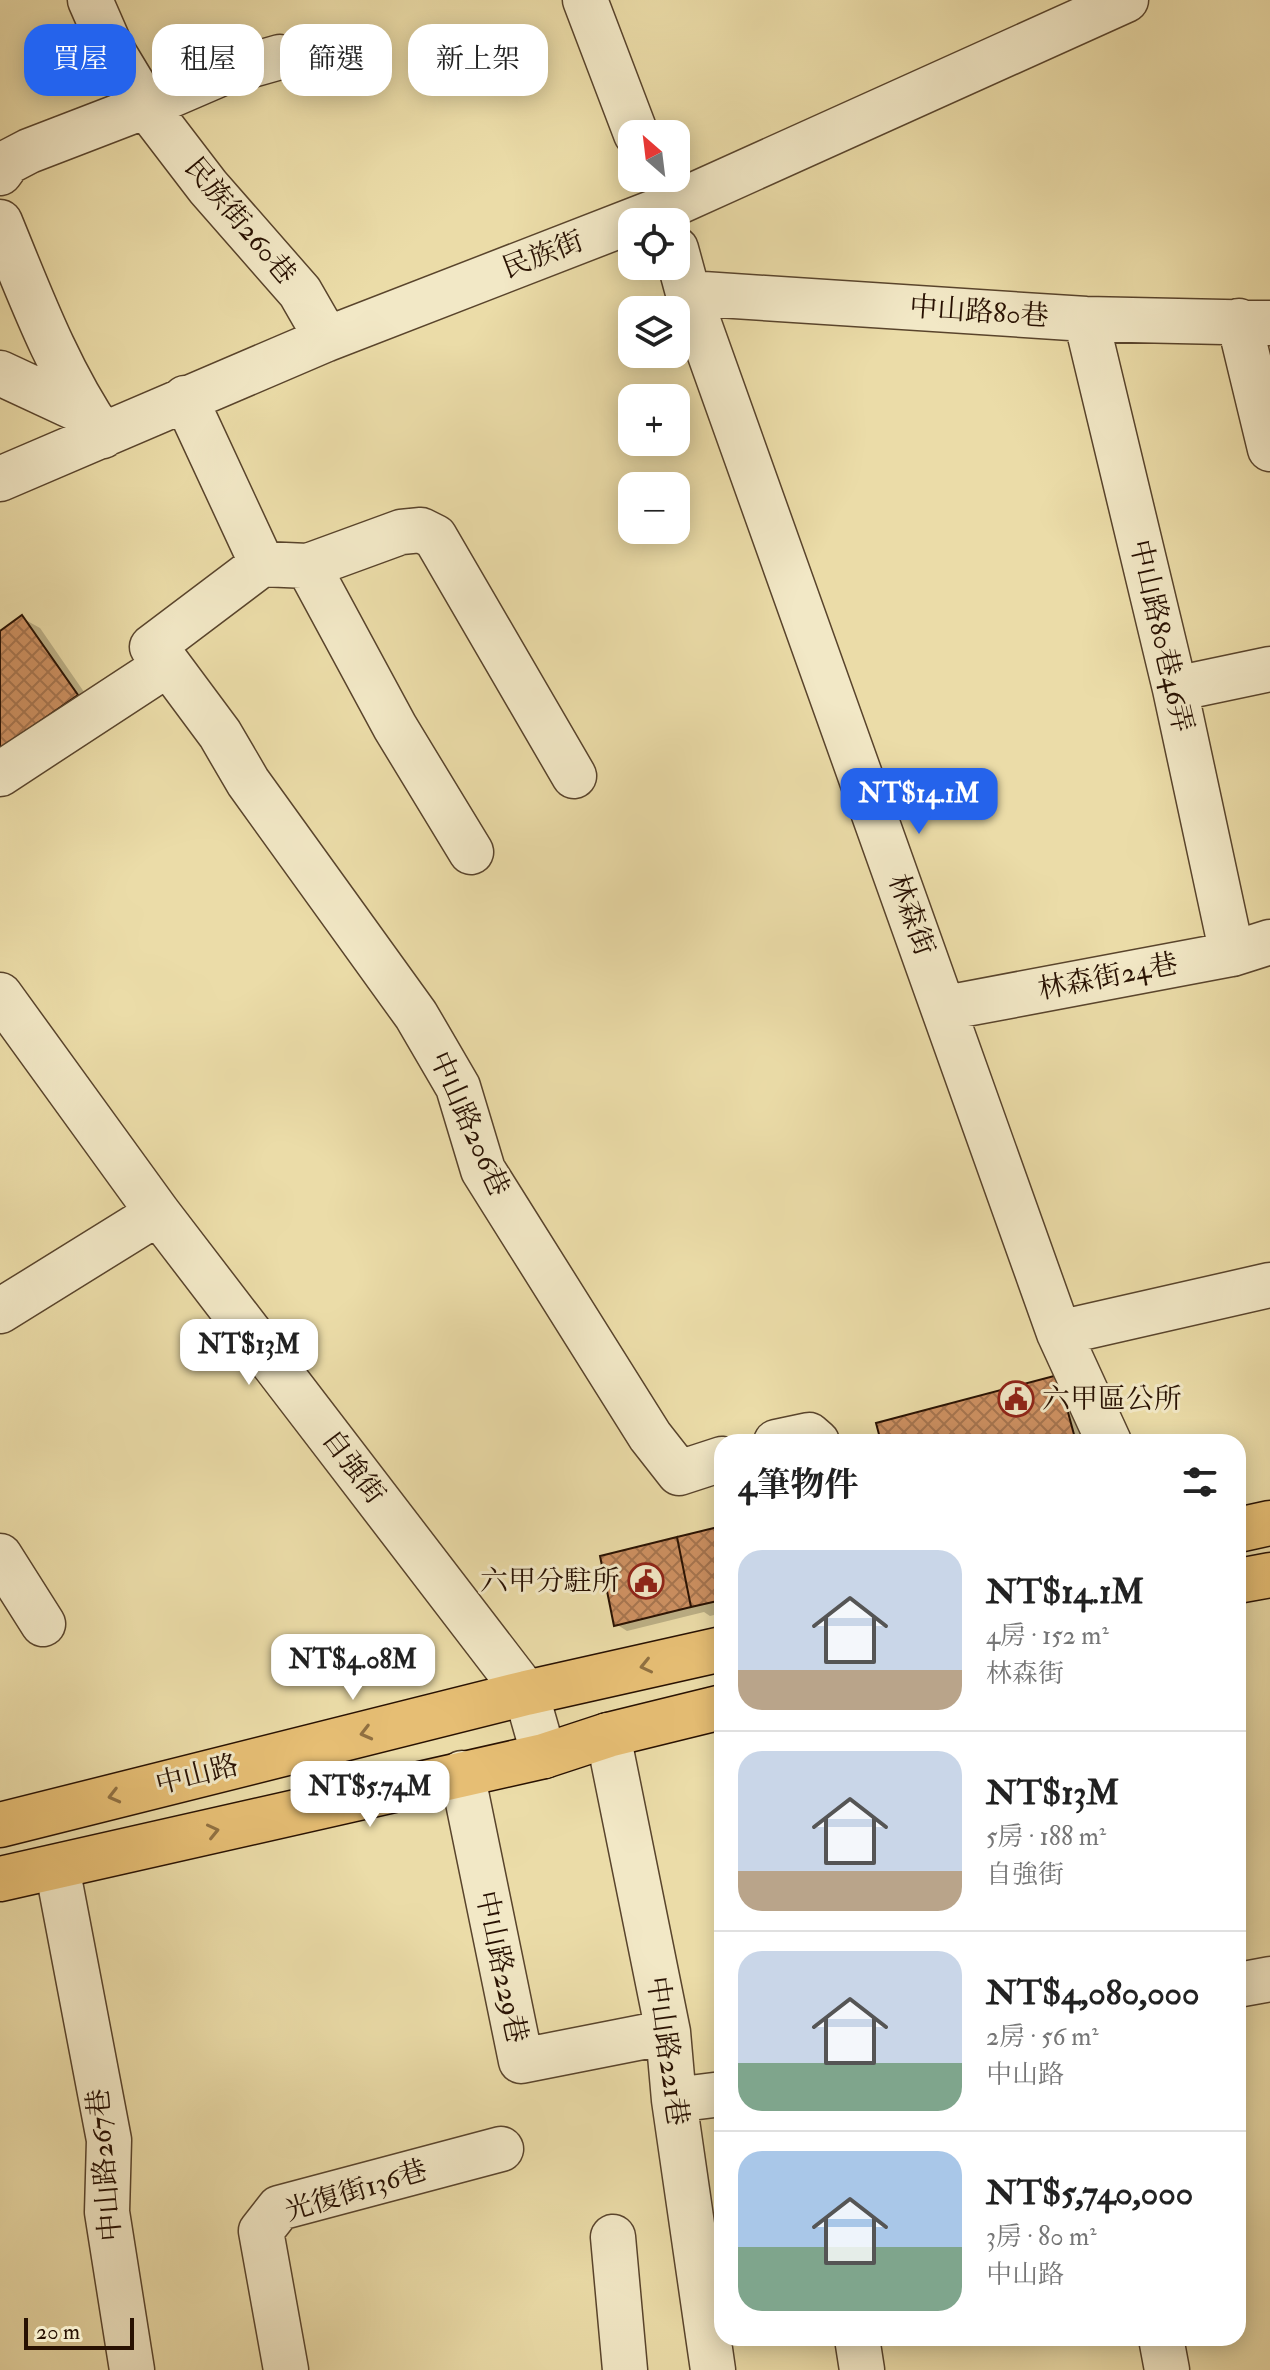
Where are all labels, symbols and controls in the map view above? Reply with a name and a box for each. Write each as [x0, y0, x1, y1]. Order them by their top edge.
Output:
chip: 買屋 [24, 24, 136, 96]
chip: 租屋 [152, 24, 264, 96]
chip: 篩選 [280, 24, 392, 96]
chip: 新上架 [408, 24, 548, 96]
north arrow [618, 120, 690, 192]
map controls [618, 120, 690, 544]
street label: 民族街260巷 [177, 151, 303, 291]
button: locate [618, 208, 690, 280]
street label: 民族街 [498, 224, 588, 286]
street label: 中山路80巷 [908, 290, 1050, 334]
button: layers [618, 296, 690, 368]
button: + [618, 384, 690, 456]
button: − [618, 472, 690, 544]
street label: 中山路80巷46弄 [1122, 536, 1200, 736]
pin: NT$14.1M [836, 768, 1002, 836]
text: NT$14.1M [859, 778, 979, 810]
street label: 林森街 [880, 870, 942, 960]
street label: 林森街24巷 [1035, 946, 1181, 1008]
street label: 中山路206巷 [422, 1046, 516, 1202]
pin: NT$13M [184, 1319, 314, 1387]
text: NT$13M [198, 1329, 300, 1361]
public building icon: 六甲區公所 [997, 1380, 1035, 1418]
place label: 六甲區公所 [1042, 1382, 1182, 1417]
street label: 自強街 [314, 1423, 392, 1511]
icon: filters [1178, 1460, 1222, 1504]
text: 4筆物件 [738, 1464, 858, 1507]
public building icon: 六甲分駐所 [627, 1562, 665, 1600]
place label: 六甲分駐所 [480, 1564, 620, 1599]
text: NT$14.1M [986, 1571, 1144, 1614]
icon: home [802, 1582, 898, 1678]
text: 4房 · 152 m² [986, 1620, 1109, 1652]
pin: NT$4.08M [270, 1634, 436, 1702]
text: NT$4.08M [289, 1644, 417, 1676]
one-way arrow [640, 1657, 653, 1674]
text: 林森街 [986, 1658, 1064, 1690]
one-way arrow [359, 1724, 373, 1741]
street label: 中山路 [152, 1748, 242, 1802]
pin: NT$5.74M [287, 1761, 453, 1829]
text: NT$5.74M [309, 1771, 431, 1803]
text: NT$13M [986, 1772, 1119, 1815]
icon: home [802, 1783, 898, 1879]
one-way arrow [107, 1787, 121, 1804]
text: 5房 · 188 m² [986, 1821, 1106, 1853]
one-way arrow [205, 1823, 219, 1840]
text: 自強街 [986, 1859, 1064, 1891]
street label: 中山路229巷 [468, 1888, 534, 2046]
text: NT$4,080,000 [986, 1972, 1199, 2015]
street label: 中山路221巷 [639, 1974, 695, 2128]
icon: home [802, 1983, 898, 2079]
text: 2房 · 56 m² [986, 2021, 1099, 2053]
text: 中山路 [986, 2059, 1064, 2091]
street label: 中山路267巷 [81, 2087, 129, 2243]
street label: 光復街136巷 [281, 2153, 431, 2229]
text: NT$5,740,000 [986, 2172, 1193, 2215]
icon: home [802, 2183, 898, 2279]
text: 3房 · 80 m² [986, 2221, 1097, 2253]
text: 中山路 [986, 2259, 1064, 2291]
scale bar [24, 2314, 134, 2350]
text: 20 m [36, 2318, 80, 2346]

